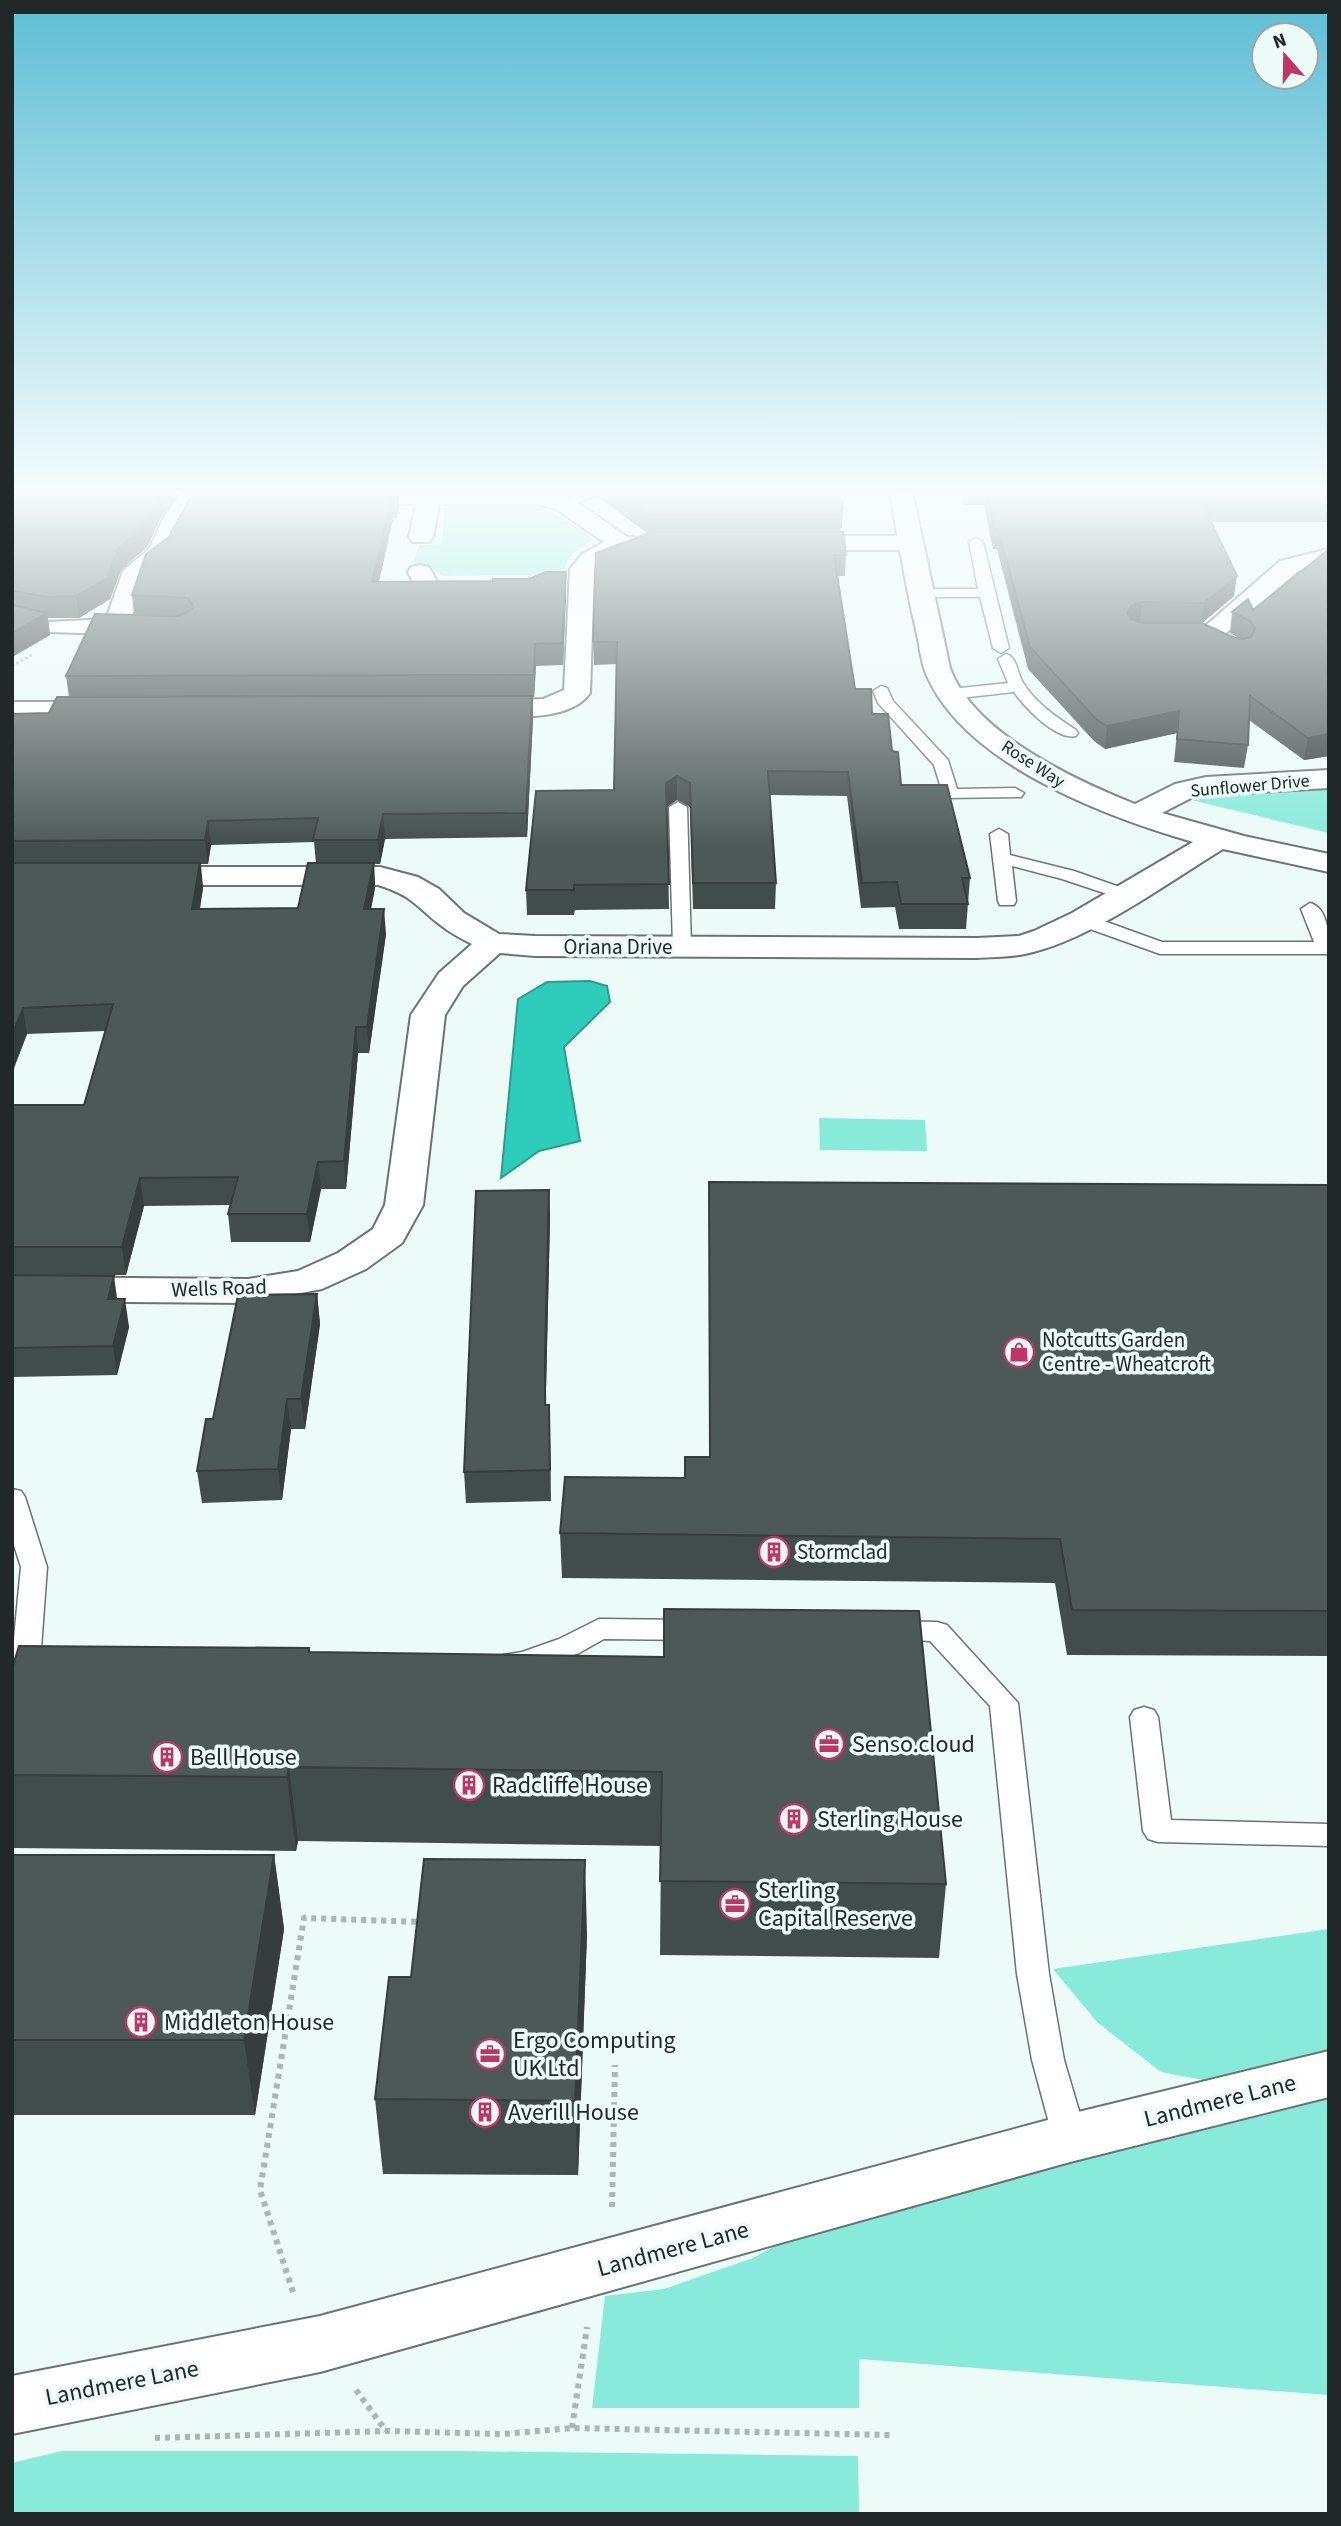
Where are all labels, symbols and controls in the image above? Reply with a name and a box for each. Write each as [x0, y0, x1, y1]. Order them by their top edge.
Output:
north arrow [1250, 21, 1320, 91]
text: N [1269, 27, 1290, 56]
street label: Rose Way [996, 734, 1070, 794]
street label: Sunflower Drive [1189, 768, 1311, 804]
street label: Oriana Drive [564, 932, 672, 962]
street label: Wells Road [171, 1271, 267, 1305]
place label: Notcutts Garden Centre - Wheatcroft [1042, 1325, 1212, 1379]
shop icon: Notcutts Garden Centre - Wheatcroft [1002, 1335, 1036, 1369]
building icon: Stormclad [757, 1535, 791, 1569]
place label: Stormclad [797, 1537, 888, 1567]
office icon: Senso.cloud [812, 1727, 846, 1761]
place label: Senso.cloud [852, 1727, 975, 1762]
building icon: Bell House [150, 1740, 184, 1774]
place label: Bell House [190, 1740, 297, 1775]
building icon: Radcliffe House [452, 1768, 486, 1802]
place label: Radcliffe House [492, 1768, 648, 1803]
building icon: Sterling House [777, 1802, 811, 1836]
place label: Sterling House [817, 1802, 963, 1837]
place label: Sterling Capital Reserve [758, 1873, 913, 1936]
office icon: Sterling Capital Reserve [718, 1887, 752, 1921]
building icon: Middleton House [124, 2005, 158, 2039]
place label: Middleton House [164, 2005, 334, 2040]
place label: Ergo Computing UK Ltd [513, 2023, 676, 2086]
office icon: Ergo Computing UK Ltd [473, 2037, 507, 2071]
street label: Landmere Lane [1140, 2065, 1300, 2137]
building icon: Averill House [468, 2095, 502, 2129]
place label: Averill House [508, 2095, 639, 2130]
street label: Landmere Lane [593, 2212, 753, 2286]
street label: Landmere Lane [42, 2351, 202, 2415]

